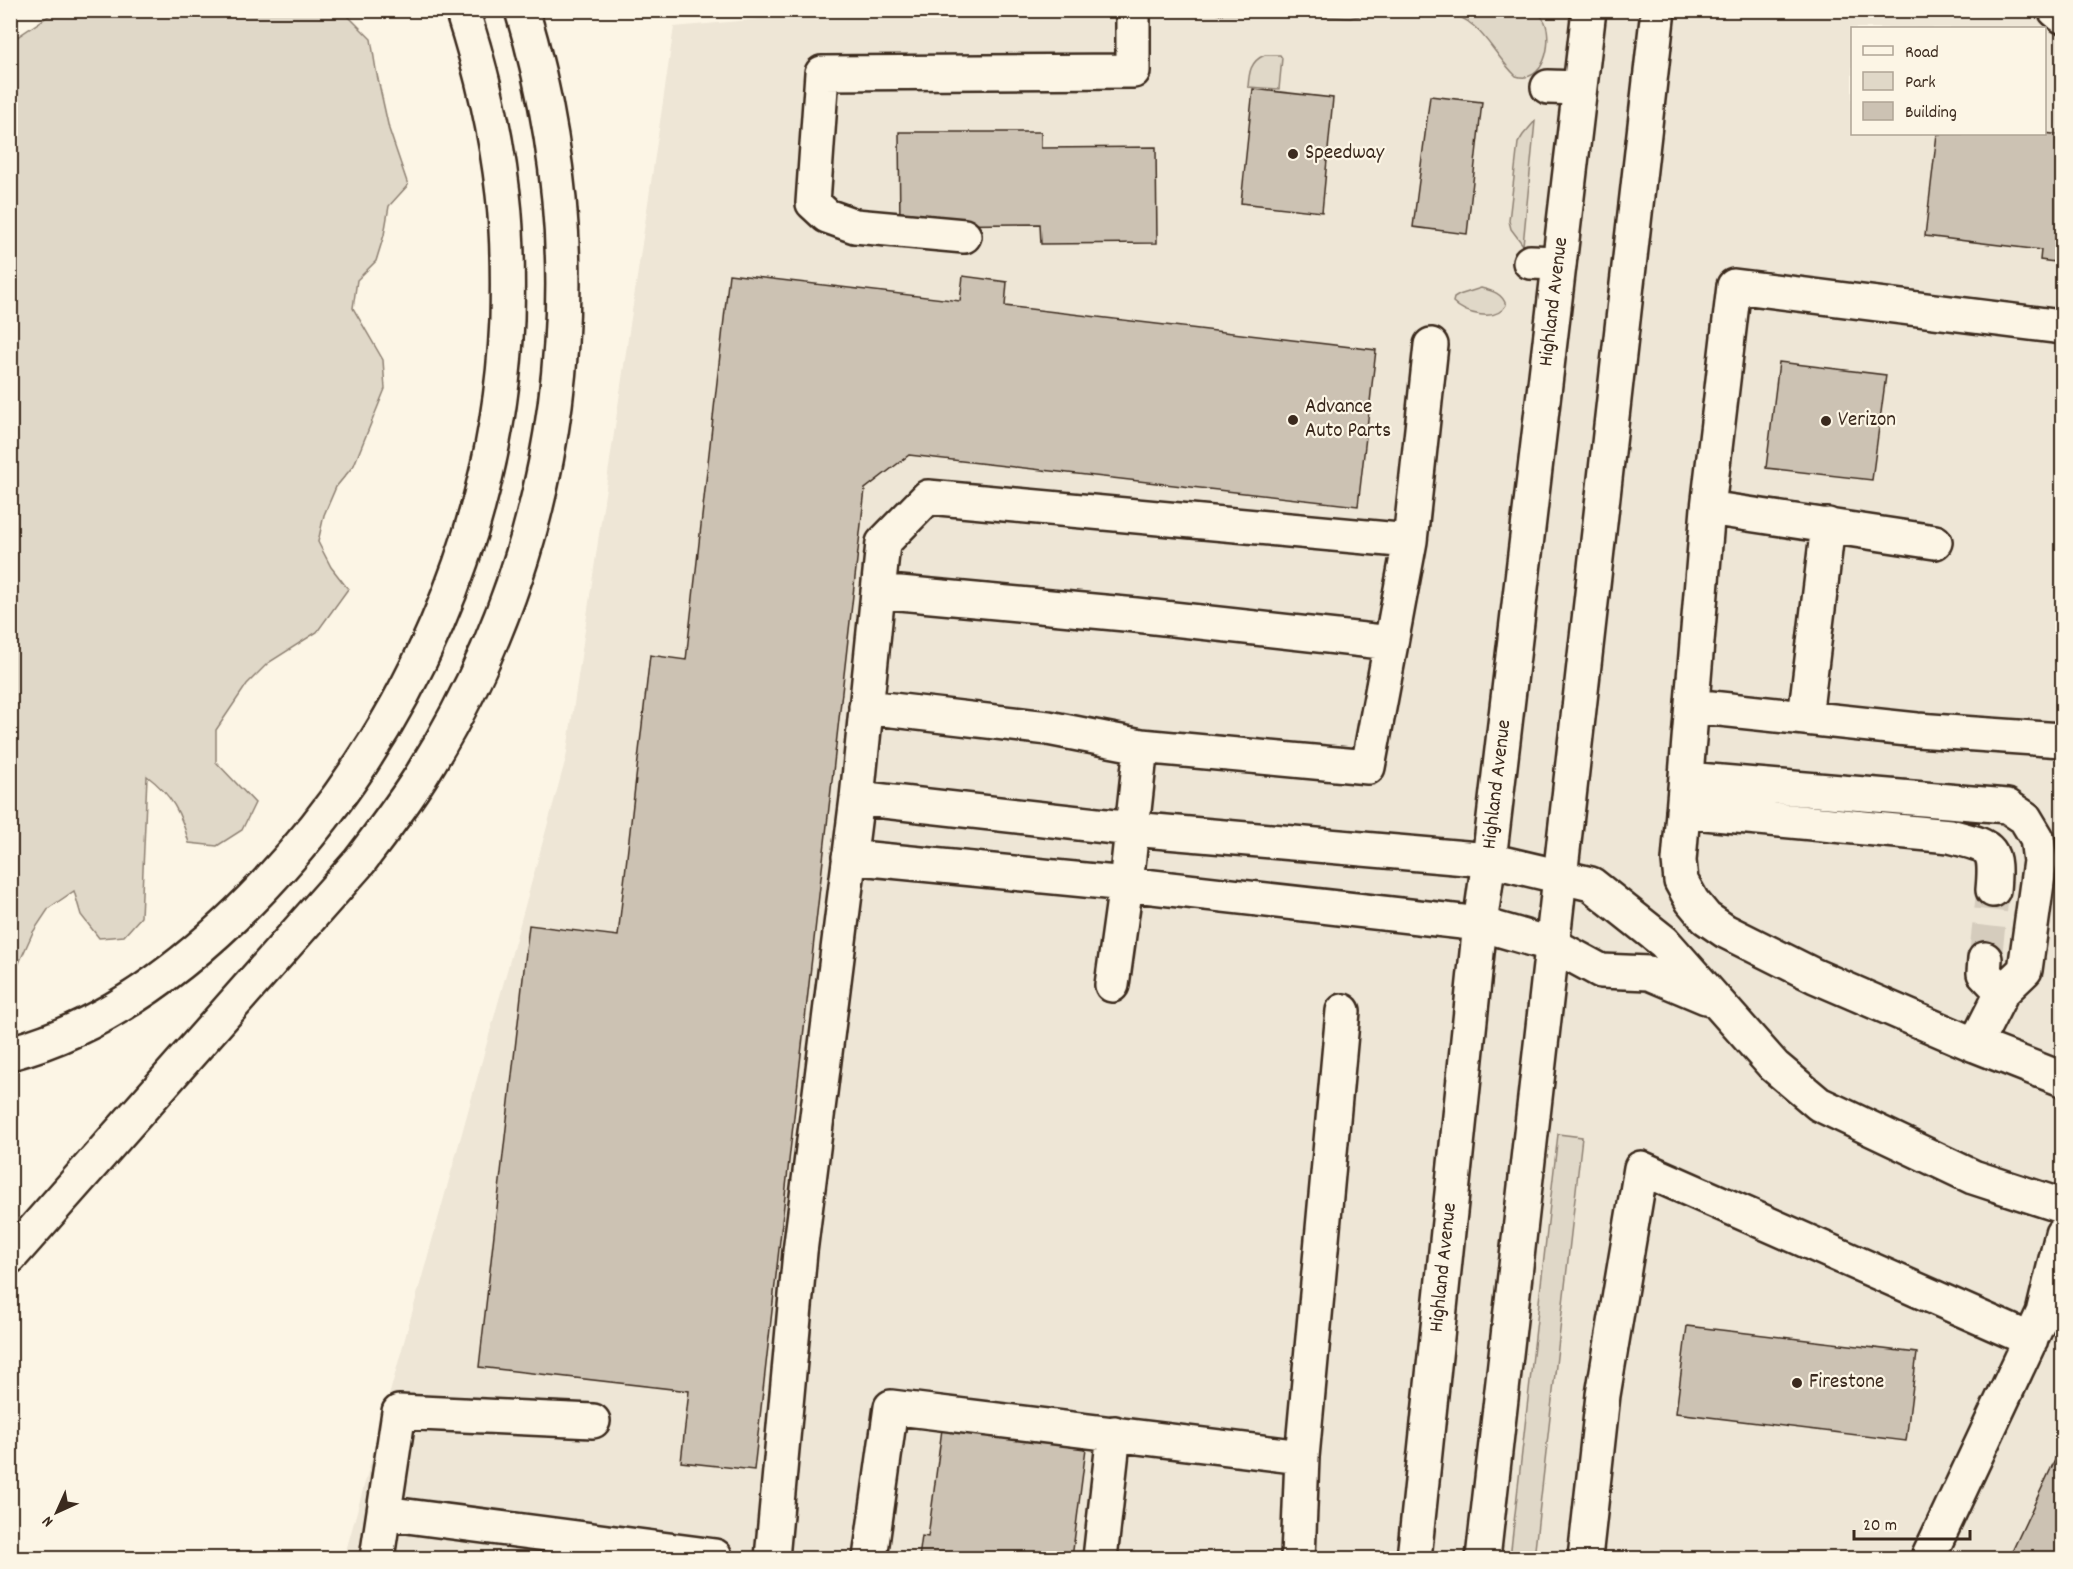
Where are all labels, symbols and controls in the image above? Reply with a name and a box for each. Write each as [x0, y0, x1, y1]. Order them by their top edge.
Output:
legend [1851, 27, 2046, 135]
text: Road [1905, 41, 1939, 66]
text: Park [1905, 71, 1936, 96]
text: Building [1905, 101, 1957, 126]
place label: Speedway [1305, 139, 1385, 169]
marker: Speedway [1286, 147, 1300, 161]
street label: Highland Avenue [1532, 236, 1577, 368]
place label: Advance Auto Parts [1305, 393, 1391, 447]
place label: Verizon [1838, 406, 1896, 436]
marker: Advance Auto Parts [1286, 413, 1300, 427]
marker: Verizon [1819, 414, 1833, 428]
street label: Highland Avenue [1475, 718, 1520, 851]
street label: Highland Avenue [1423, 1201, 1466, 1334]
place label: Firestone [1809, 1368, 1884, 1398]
marker: Firestone [1790, 1376, 1804, 1390]
north arrow [27, 1482, 87, 1542]
scale bar [1854, 1503, 1970, 1541]
text: N [37, 1510, 59, 1532]
text: 20 m [1863, 1514, 1897, 1539]

